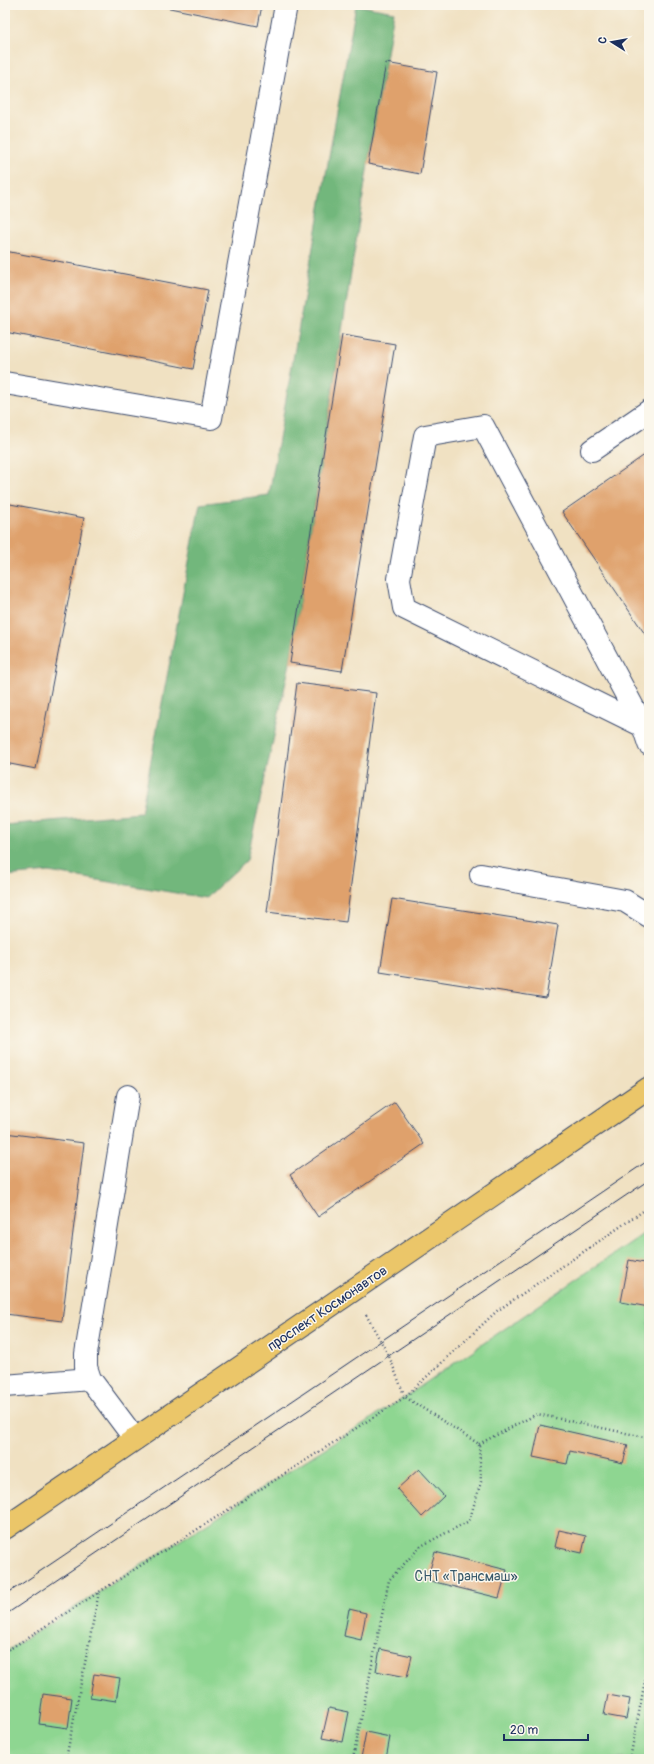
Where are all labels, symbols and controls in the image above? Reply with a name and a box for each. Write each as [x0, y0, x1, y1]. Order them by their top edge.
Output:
north arrow [592, 22, 632, 62]
text: С [596, 35, 610, 45]
street label: проспект Космонавтов [264, 1262, 391, 1355]
park label: СНТ «Трансмаш» [415, 1568, 518, 1585]
scale bar [504, 1716, 588, 1742]
text: 20 m [510, 1723, 539, 1738]

